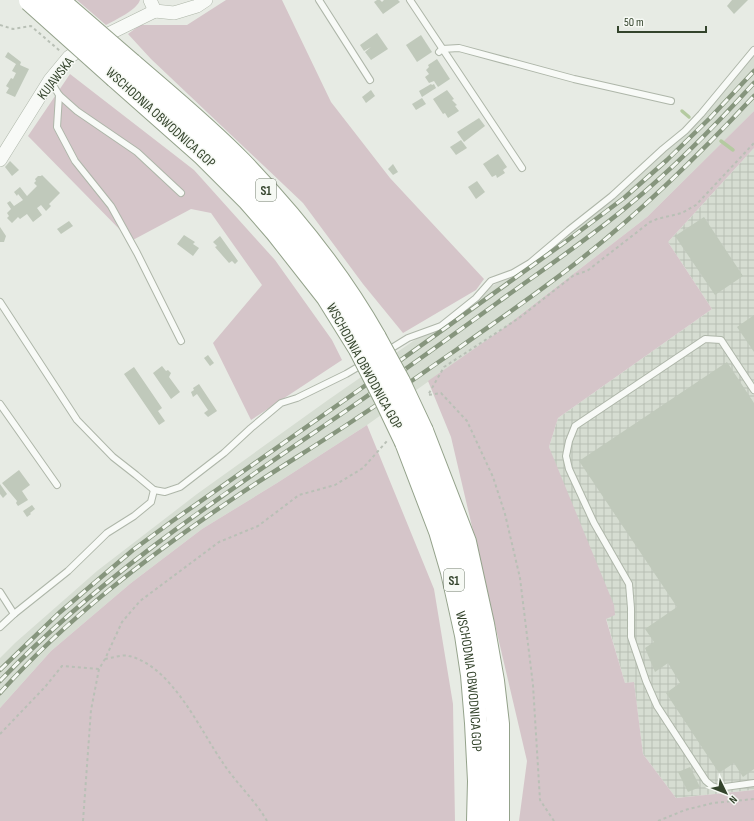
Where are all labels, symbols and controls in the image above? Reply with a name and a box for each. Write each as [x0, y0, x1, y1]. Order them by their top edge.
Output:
scale bar [618, 8, 706, 34]
text: 50 m [624, 15, 644, 30]
street label: KUJAWSKA [34, 53, 78, 103]
street label: WSCHODNIA OBWODNICA GOP [102, 64, 219, 171]
road number: S1 [256, 179, 276, 201]
street label: WSCHODNIA OBWODNICA GOP [323, 300, 406, 432]
road number: S1 [444, 569, 464, 591]
street label: WSCHODNIA OBWODNICA GOP [452, 609, 485, 752]
north arrow [706, 773, 746, 813]
text: N [726, 793, 740, 806]

